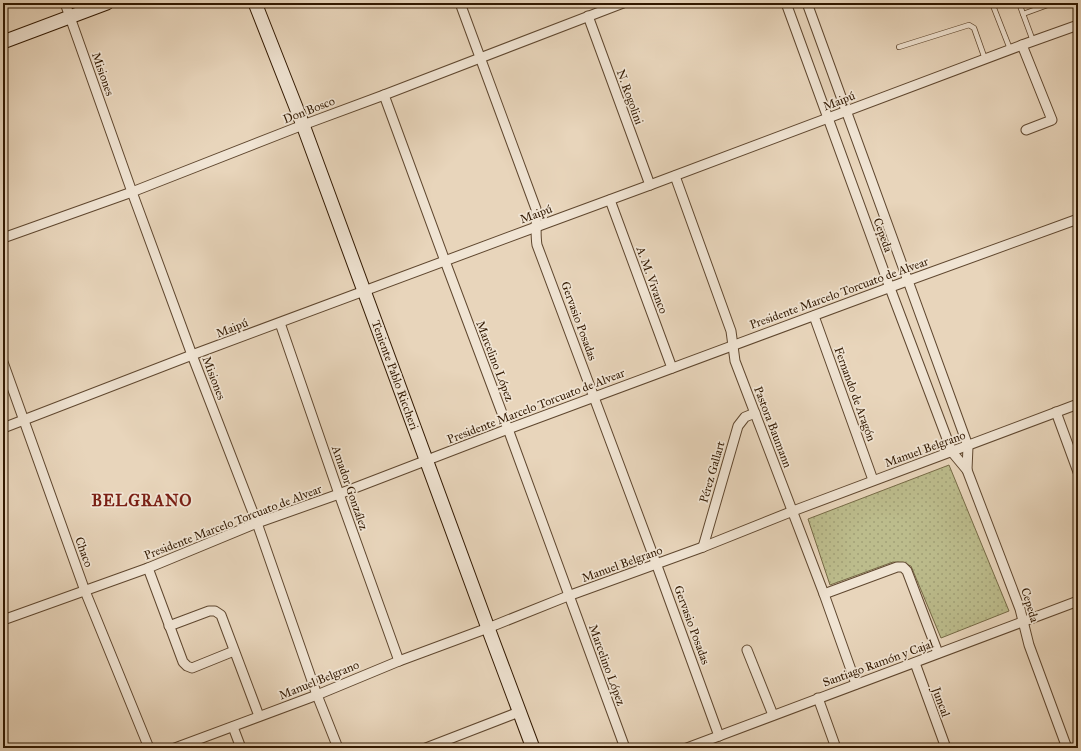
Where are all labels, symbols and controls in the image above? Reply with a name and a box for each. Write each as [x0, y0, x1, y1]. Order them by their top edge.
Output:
street label: Misiones [89, 50, 117, 98]
street label: N. Rogolini [613, 68, 647, 127]
street label: Maipú [821, 88, 858, 113]
street label: Don Bosco [281, 94, 337, 126]
street label: Maipú [518, 202, 555, 226]
street label: Cepeda [870, 216, 896, 255]
street label: A. M. Vivanco [633, 243, 671, 316]
street label: Presidente Marcelo Torcuato de Alvear [748, 254, 931, 332]
street label: Gervasio Posadas [558, 280, 600, 362]
street label: Maipú [214, 315, 251, 340]
street label: Teniente Pablo Riccheri [369, 318, 422, 433]
street label: Marcelino López [473, 319, 517, 404]
street label: Fernando de Aragón [830, 345, 879, 444]
street label: Misiones [199, 354, 229, 402]
street label: Presidente Marcelo Torcuato de Alvear [445, 365, 627, 446]
street label: Pastora Baumann [751, 384, 795, 470]
street label: Manuel Belgrano [883, 428, 968, 471]
street label: Pérez Gallart [697, 439, 728, 504]
street label: Amador González [329, 443, 371, 532]
street label: Presidente Marcelo Torcuato de Alvear [142, 481, 324, 562]
district label: BELGRANO [91, 491, 193, 510]
street label: Chaco [72, 535, 96, 569]
street label: Manuel Belgrano [580, 543, 665, 586]
street label: Gervasio Posadas [671, 584, 713, 666]
street label: Cepeda [1018, 586, 1042, 625]
street label: Marcelino López [586, 623, 628, 708]
street label: Santiago Ramón y Cajal [821, 636, 936, 690]
street label: Manuel Belgrano [277, 658, 361, 703]
street label: Juncal [928, 683, 953, 720]

